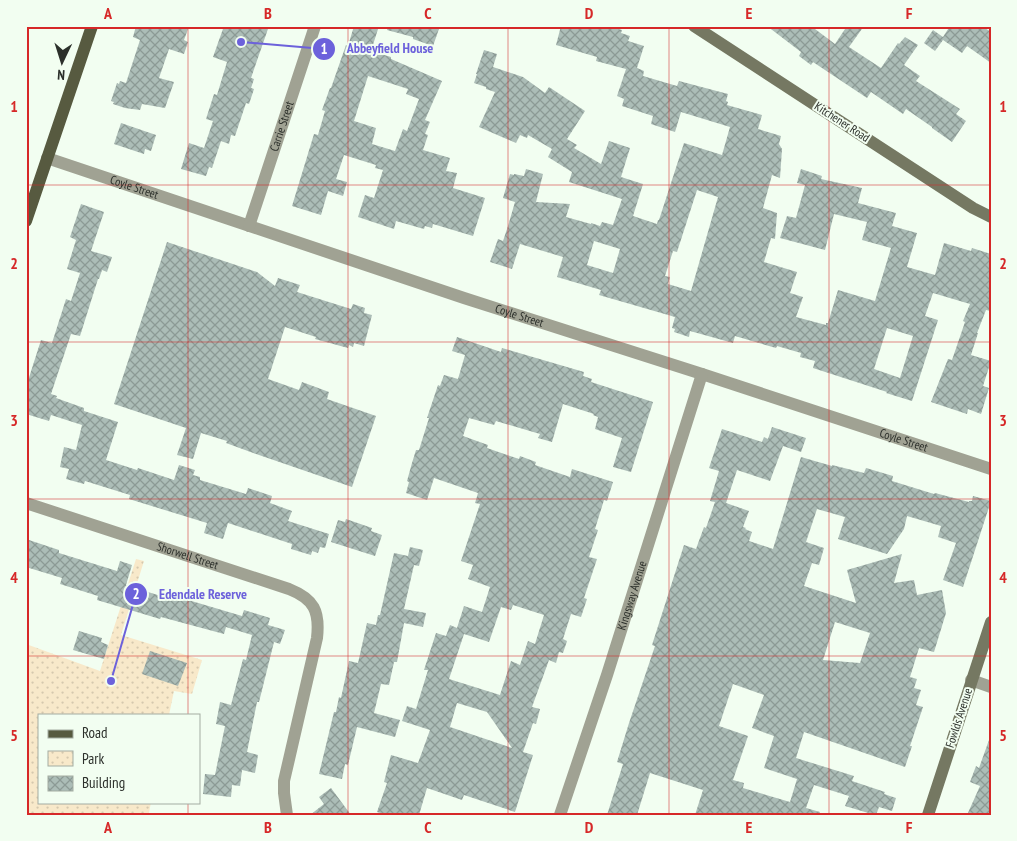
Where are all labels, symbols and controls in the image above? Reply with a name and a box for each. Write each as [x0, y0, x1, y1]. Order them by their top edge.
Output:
text: A [103, 3, 113, 23]
text: B [264, 3, 272, 23]
text: C [424, 3, 432, 23]
text: D [585, 3, 594, 23]
text: E [746, 3, 753, 23]
text: F [906, 3, 913, 23]
callout: Abbeyfield House [311, 34, 443, 63]
north arrow [38, 38, 88, 88]
text: 1 [320, 39, 328, 58]
text: Abbeyfield House [346, 39, 433, 57]
text: N [57, 66, 65, 84]
text: 1 [10, 96, 18, 116]
text: 1 [999, 96, 1007, 116]
street label: Kitchener Road [812, 98, 873, 145]
street label: Carrie Street [266, 99, 297, 153]
street label: Coyle Street [108, 172, 161, 202]
text: 2 [10, 253, 18, 273]
text: 2 [999, 253, 1007, 273]
street label: Coyle Street [493, 300, 546, 330]
text: 3 [10, 410, 18, 430]
text: 3 [999, 410, 1007, 430]
street label: Coyle Street [878, 425, 931, 455]
street label: Shorwell Street [155, 538, 221, 573]
street label: Kingsway Avenue [614, 559, 650, 632]
text: 4 [10, 567, 18, 587]
text: 4 [999, 567, 1007, 587]
callout: Edendale Reserve [124, 579, 257, 608]
text: 2 [132, 584, 140, 603]
text: Edendale Reserve [159, 585, 247, 603]
street label: Fowlds Avenue [942, 686, 975, 750]
legend [38, 714, 200, 804]
text: Road [82, 723, 108, 742]
text: 5 [10, 725, 18, 745]
text: 5 [999, 725, 1007, 745]
text: Park [82, 749, 104, 768]
text: Building [82, 773, 125, 792]
text: A [103, 817, 113, 837]
text: B [264, 817, 272, 837]
text: C [424, 817, 432, 837]
text: D [585, 817, 594, 837]
text: E [746, 817, 753, 837]
text: F [906, 817, 913, 837]

